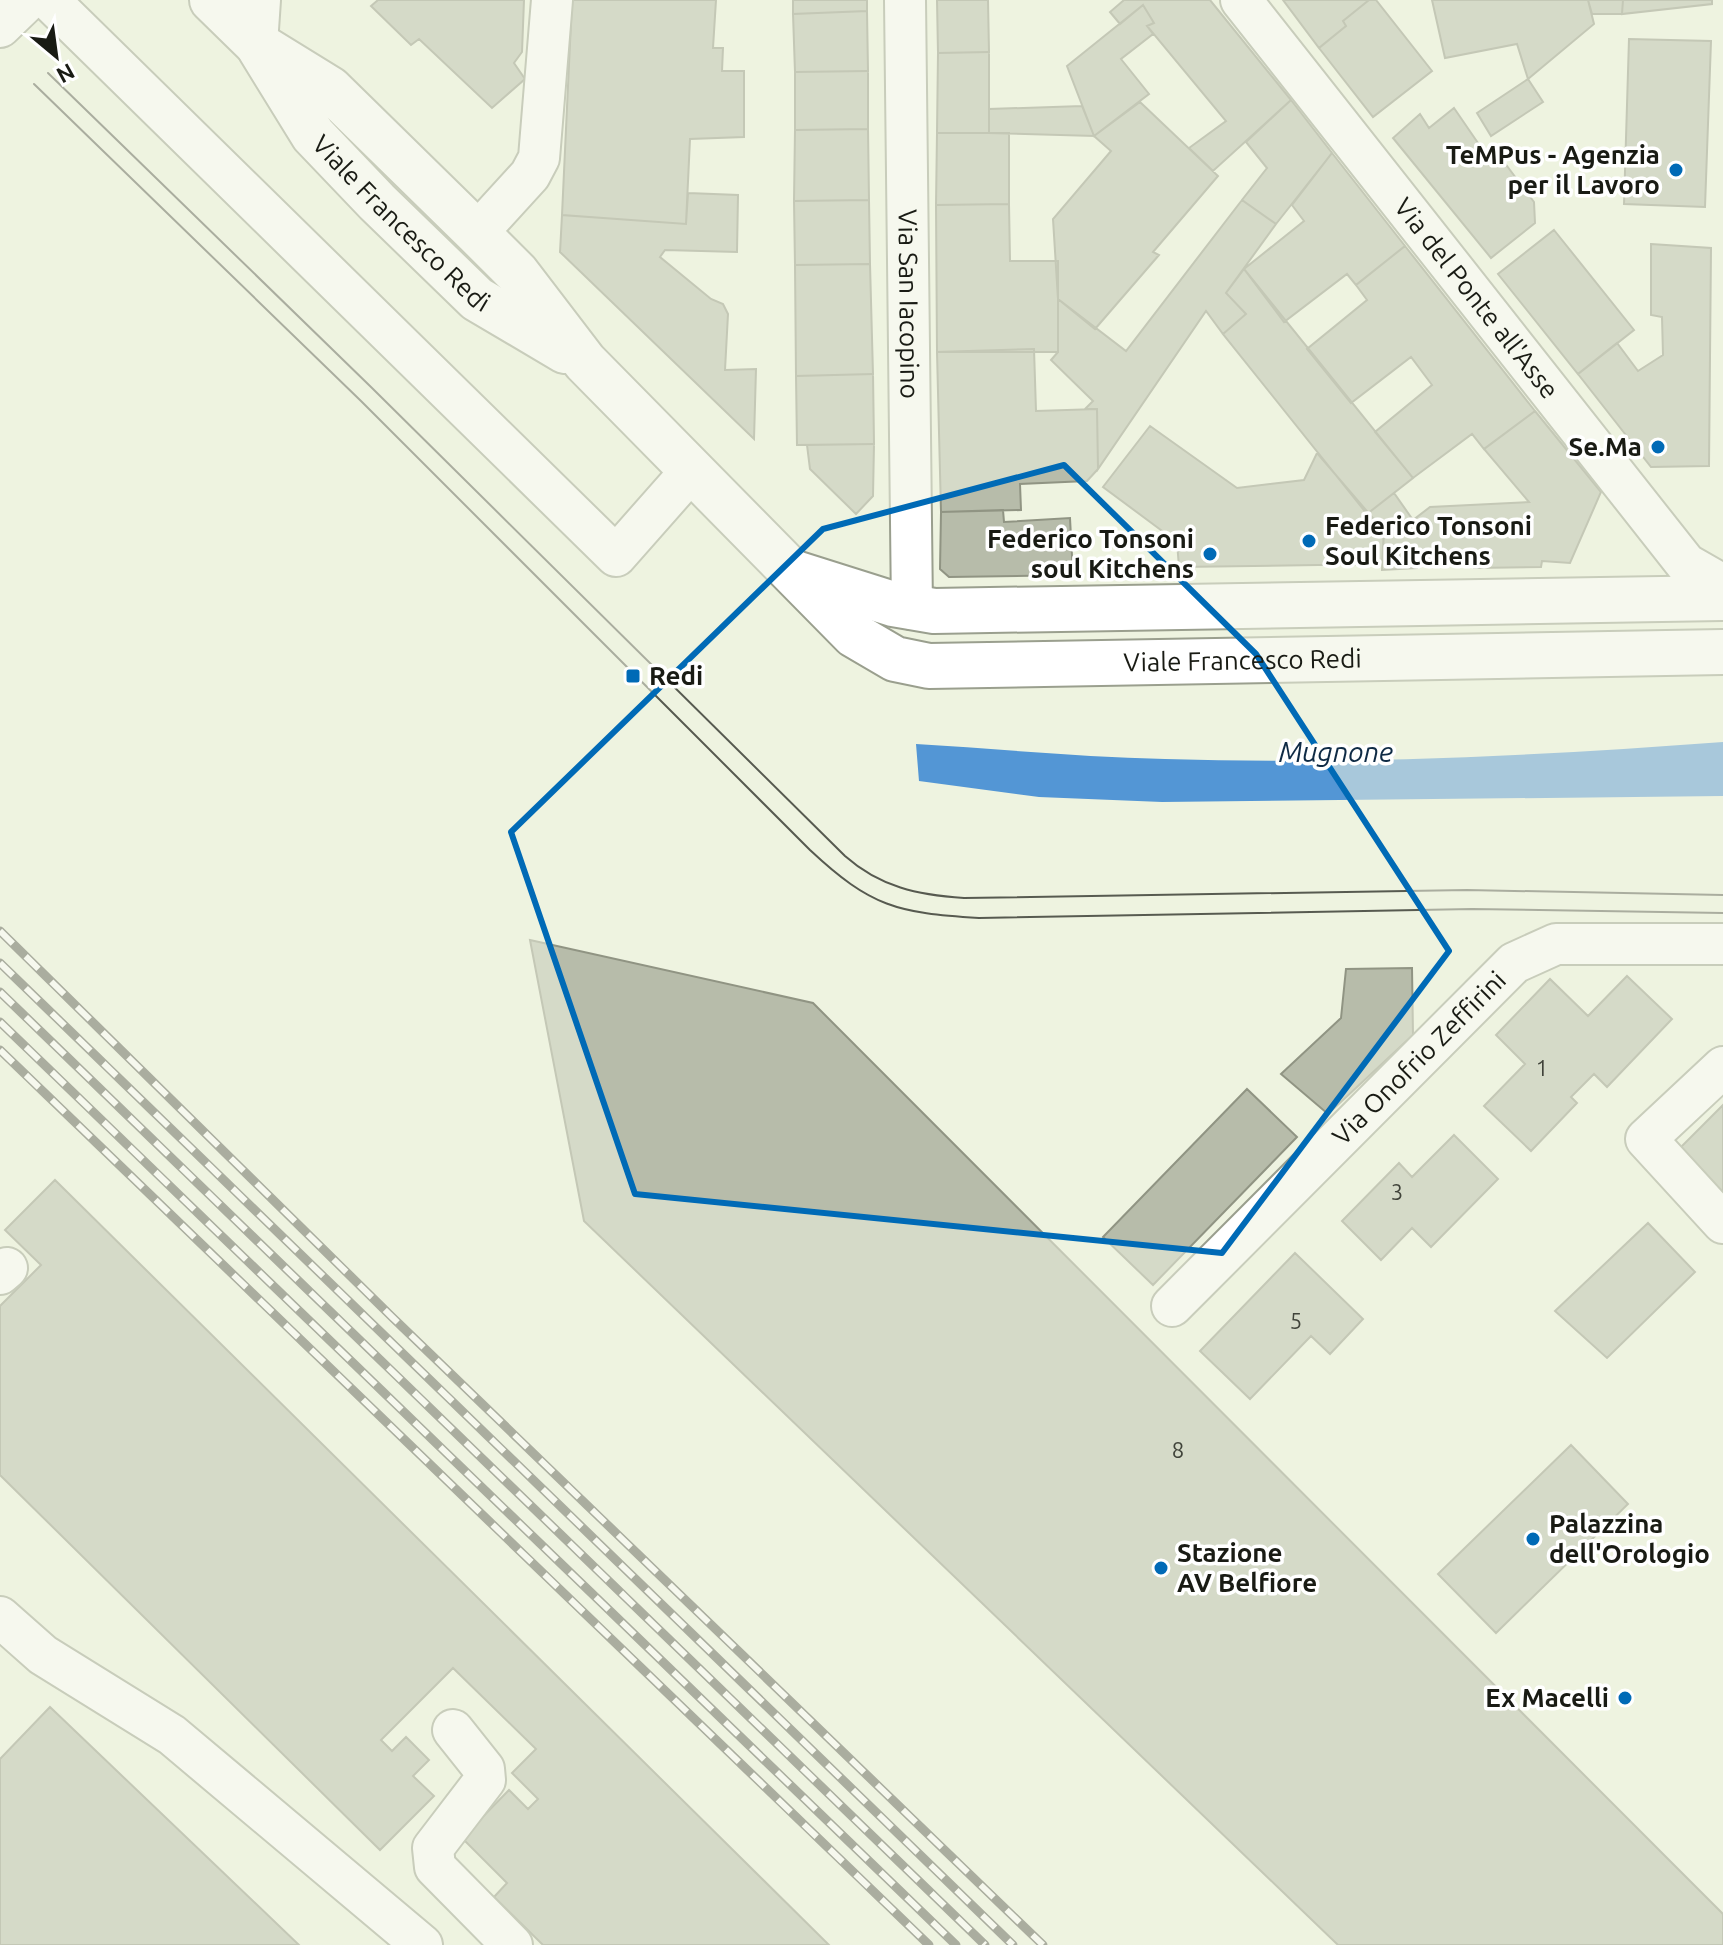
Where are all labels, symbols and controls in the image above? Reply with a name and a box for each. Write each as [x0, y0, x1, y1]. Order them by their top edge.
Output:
north arrow [16, 16, 96, 96]
text: N [53, 59, 79, 89]
street label: Viale Francesco Redi [307, 129, 495, 317]
place label: TeMPus - Agenzia per il Lavoro [1446, 140, 1660, 199]
marker: TeMPus - Agenzia per il Lavoro [1667, 161, 1685, 179]
street label: Via del Ponte all'Asse [1389, 192, 1565, 404]
street label: Via San Iacopino [893, 209, 925, 399]
place label: Se.Ma [1569, 432, 1642, 461]
marker: Se.Ma [1649, 438, 1667, 456]
place label: Federico Tonsoni Soul Kitchens [1325, 511, 1532, 570]
place label: Federico Tonsoni soul Kitchens [987, 524, 1194, 583]
marker: Federico Tonsoni Soul Kitchens [1300, 532, 1318, 550]
marker: Federico Tonsoni soul Kitchens [1201, 545, 1219, 563]
street label: Viale Francesco Redi [1123, 643, 1362, 677]
place label: Redi [649, 661, 703, 690]
marker: Redi [624, 667, 642, 685]
water label: Mugnone [1279, 736, 1393, 767]
street label: Via Onofrio Zeffirini [1326, 965, 1511, 1151]
house number: 1 [1536, 1055, 1548, 1080]
house number: 3 [1391, 1179, 1403, 1204]
house number: 5 [1290, 1308, 1302, 1333]
house number: 8 [1172, 1437, 1184, 1462]
place label: Palazzina dell'Orologio [1549, 1509, 1710, 1568]
marker: Palazzina dell'Orologio [1524, 1530, 1542, 1548]
place label: Stazione AV Belfiore [1177, 1538, 1317, 1597]
marker: Stazione AV Belfiore [1152, 1559, 1170, 1577]
place label: Ex Macelli [1485, 1683, 1609, 1712]
marker: Ex Macelli [1616, 1689, 1634, 1707]

